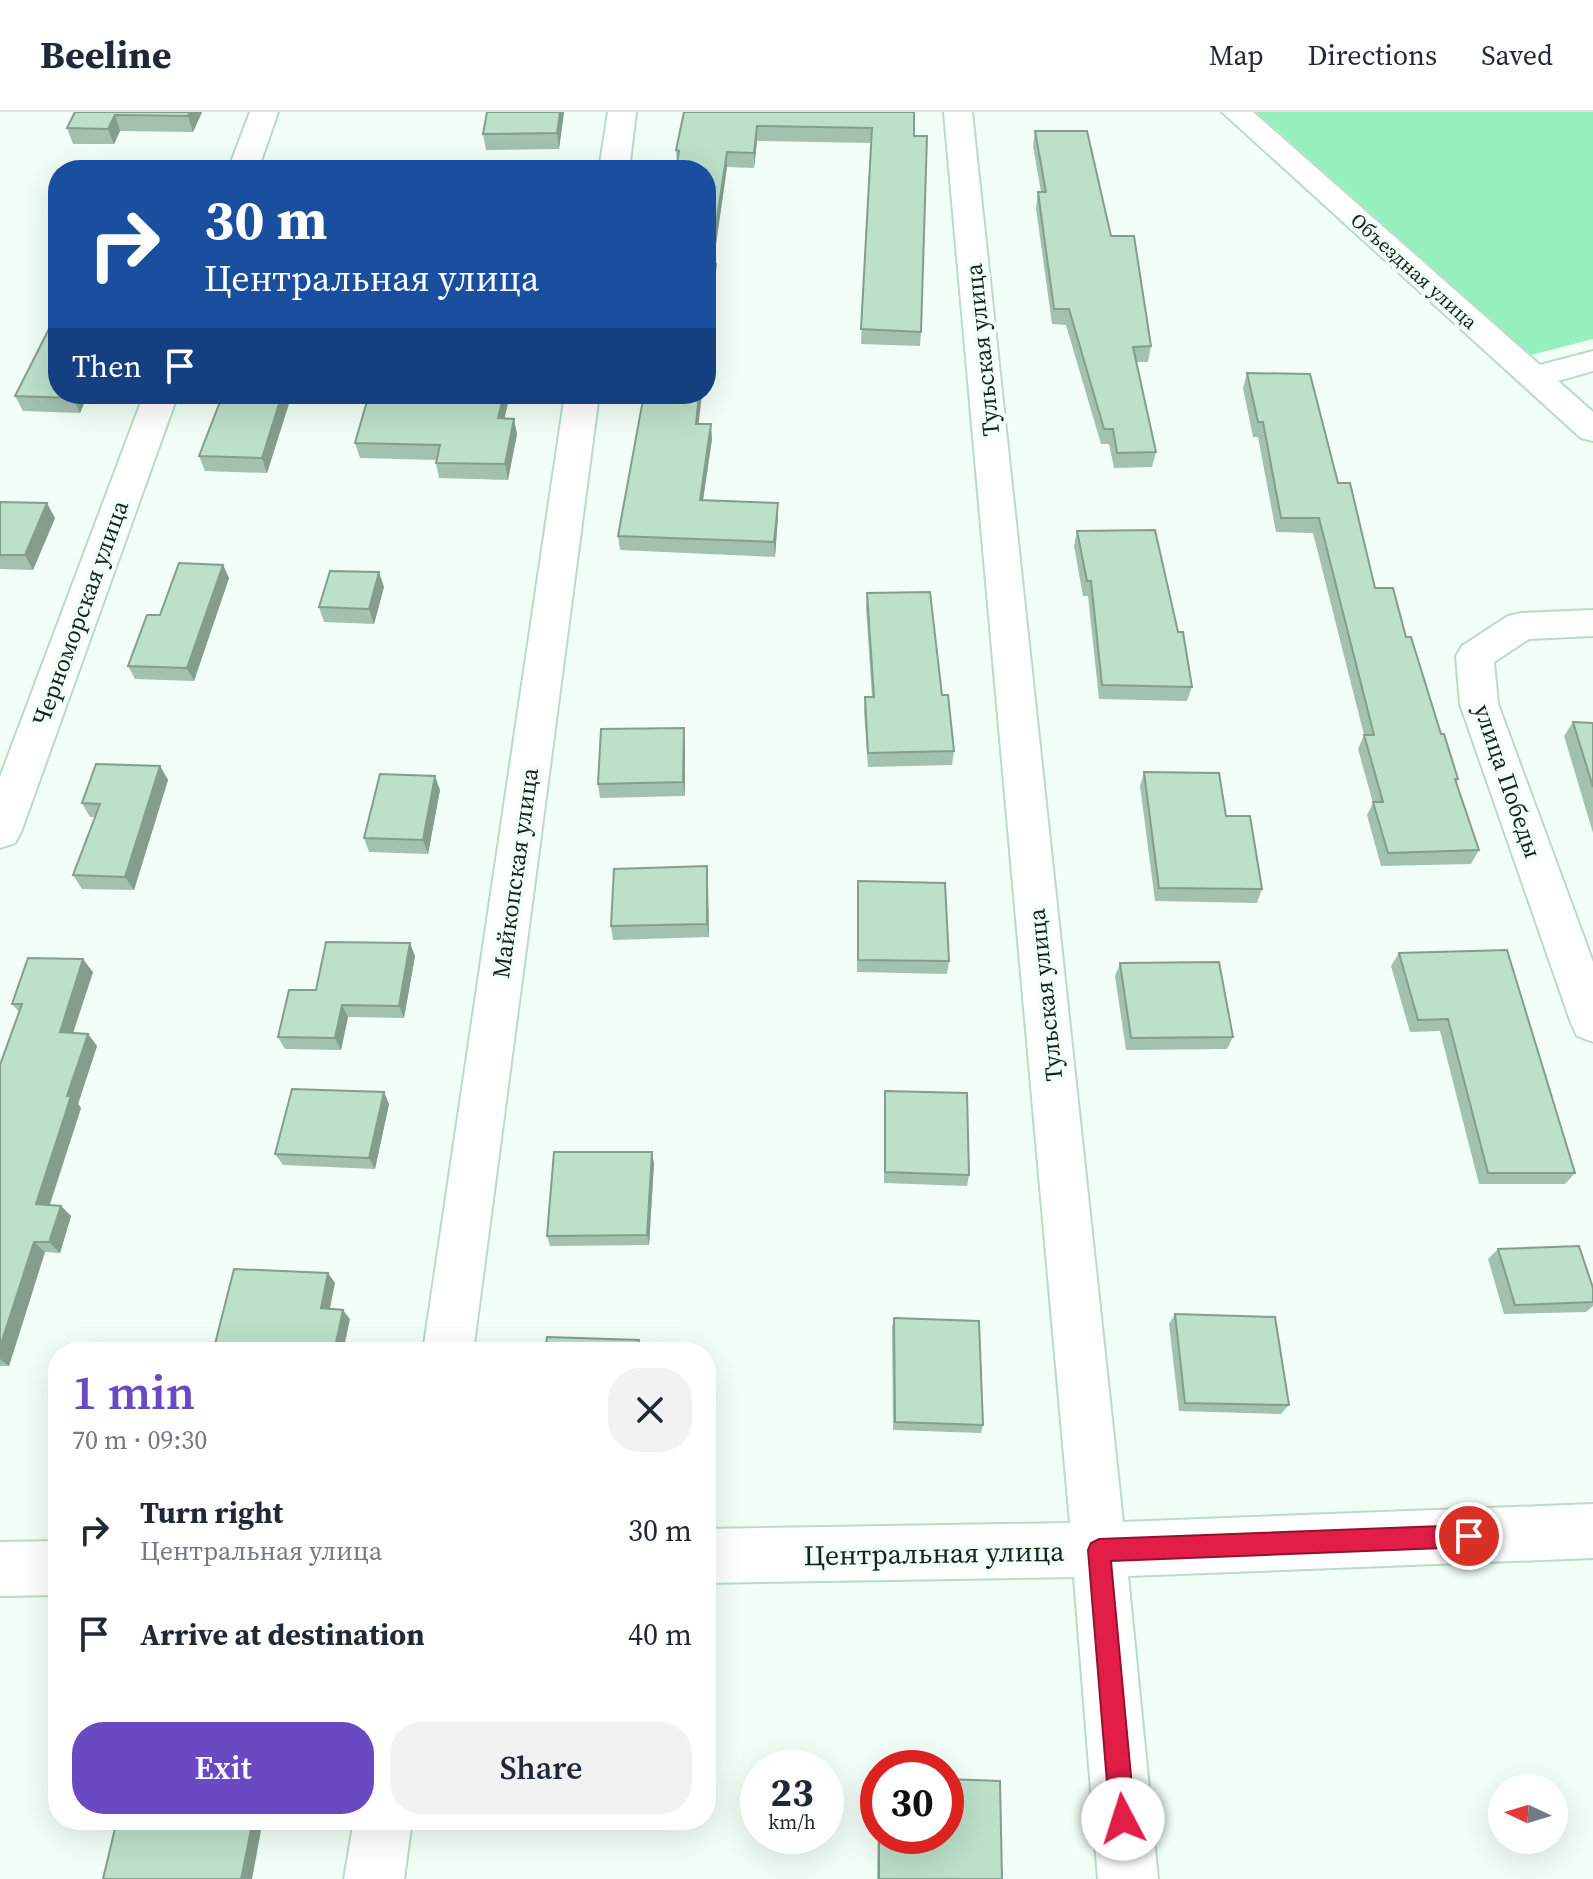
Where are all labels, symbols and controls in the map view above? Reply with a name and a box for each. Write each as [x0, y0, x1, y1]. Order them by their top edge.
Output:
text: Beeline [40, 29, 171, 81]
text: Map [1209, 36, 1264, 74]
text: Directions [1308, 36, 1437, 74]
text: Saved [1481, 36, 1553, 74]
text: 30 m [204, 181, 327, 258]
icon: right [72, 192, 176, 296]
street label: Объездная улица [1344, 206, 1484, 336]
text: Центральная улица [204, 254, 539, 303]
street label: Тульская улица [956, 261, 1007, 438]
icon: arrive [158, 344, 202, 388]
text: Then [72, 346, 142, 387]
street label: Черноморская улица [24, 495, 136, 730]
street label: улица Победы [1466, 700, 1550, 862]
street label: Майкопская улица [484, 765, 546, 980]
street label: Тульская улица [1019, 906, 1070, 1083]
text: 1 min [72, 1359, 195, 1425]
button: close [608, 1368, 692, 1452]
text: 70 m · 09:30 [72, 1422, 207, 1458]
text: Turn right [140, 1492, 283, 1533]
pin [1435, 1502, 1503, 1570]
icon: right [72, 1508, 116, 1552]
text: 30 m [628, 1510, 692, 1551]
icon: arrive [1447, 1514, 1491, 1558]
street label: Центральная улица [803, 1532, 1065, 1574]
text: Центральная улица [140, 1533, 382, 1569]
icon: arrive [72, 1612, 116, 1656]
text: Arrive at destination [140, 1614, 425, 1655]
text: 40 m [628, 1614, 692, 1655]
button: Exit [72, 1722, 374, 1814]
button: Share [390, 1722, 692, 1814]
speed limit sign: 30 [860, 1750, 964, 1854]
text: 23 [770, 1765, 814, 1819]
north arrow [1488, 1774, 1568, 1854]
map controls [1488, 1774, 1568, 1854]
position arrow [1081, 1777, 1165, 1861]
text: km/h [768, 1808, 816, 1836]

